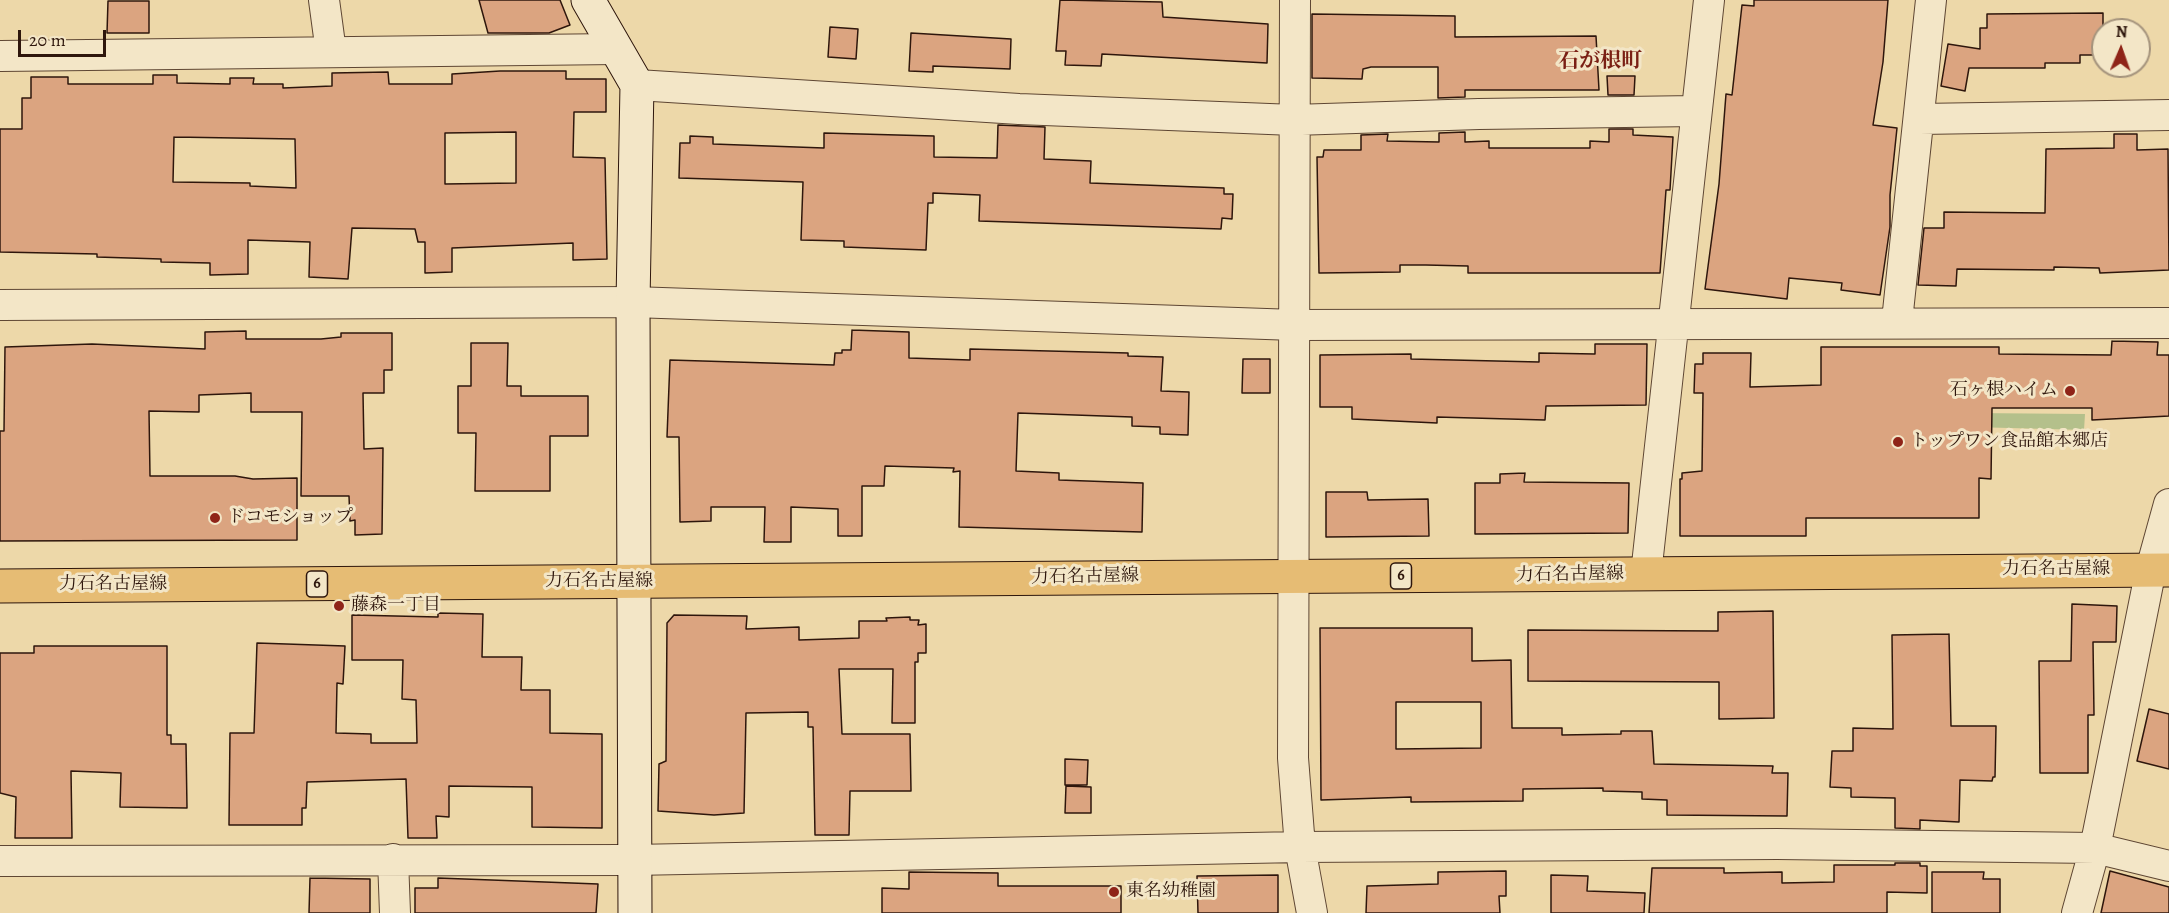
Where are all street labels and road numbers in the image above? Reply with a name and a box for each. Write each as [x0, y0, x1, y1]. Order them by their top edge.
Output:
street label: 力石名古屋線 [2002, 559, 2110, 581]
road number: 6 [1390, 563, 1412, 589]
street label: 力石名古屋線 [1516, 563, 1624, 587]
street label: 力石名古屋線 [1031, 565, 1139, 589]
road number: 6 [306, 571, 328, 597]
street label: 力石名古屋線 [545, 571, 653, 593]
street label: 力石名古屋線 [59, 574, 167, 596]

